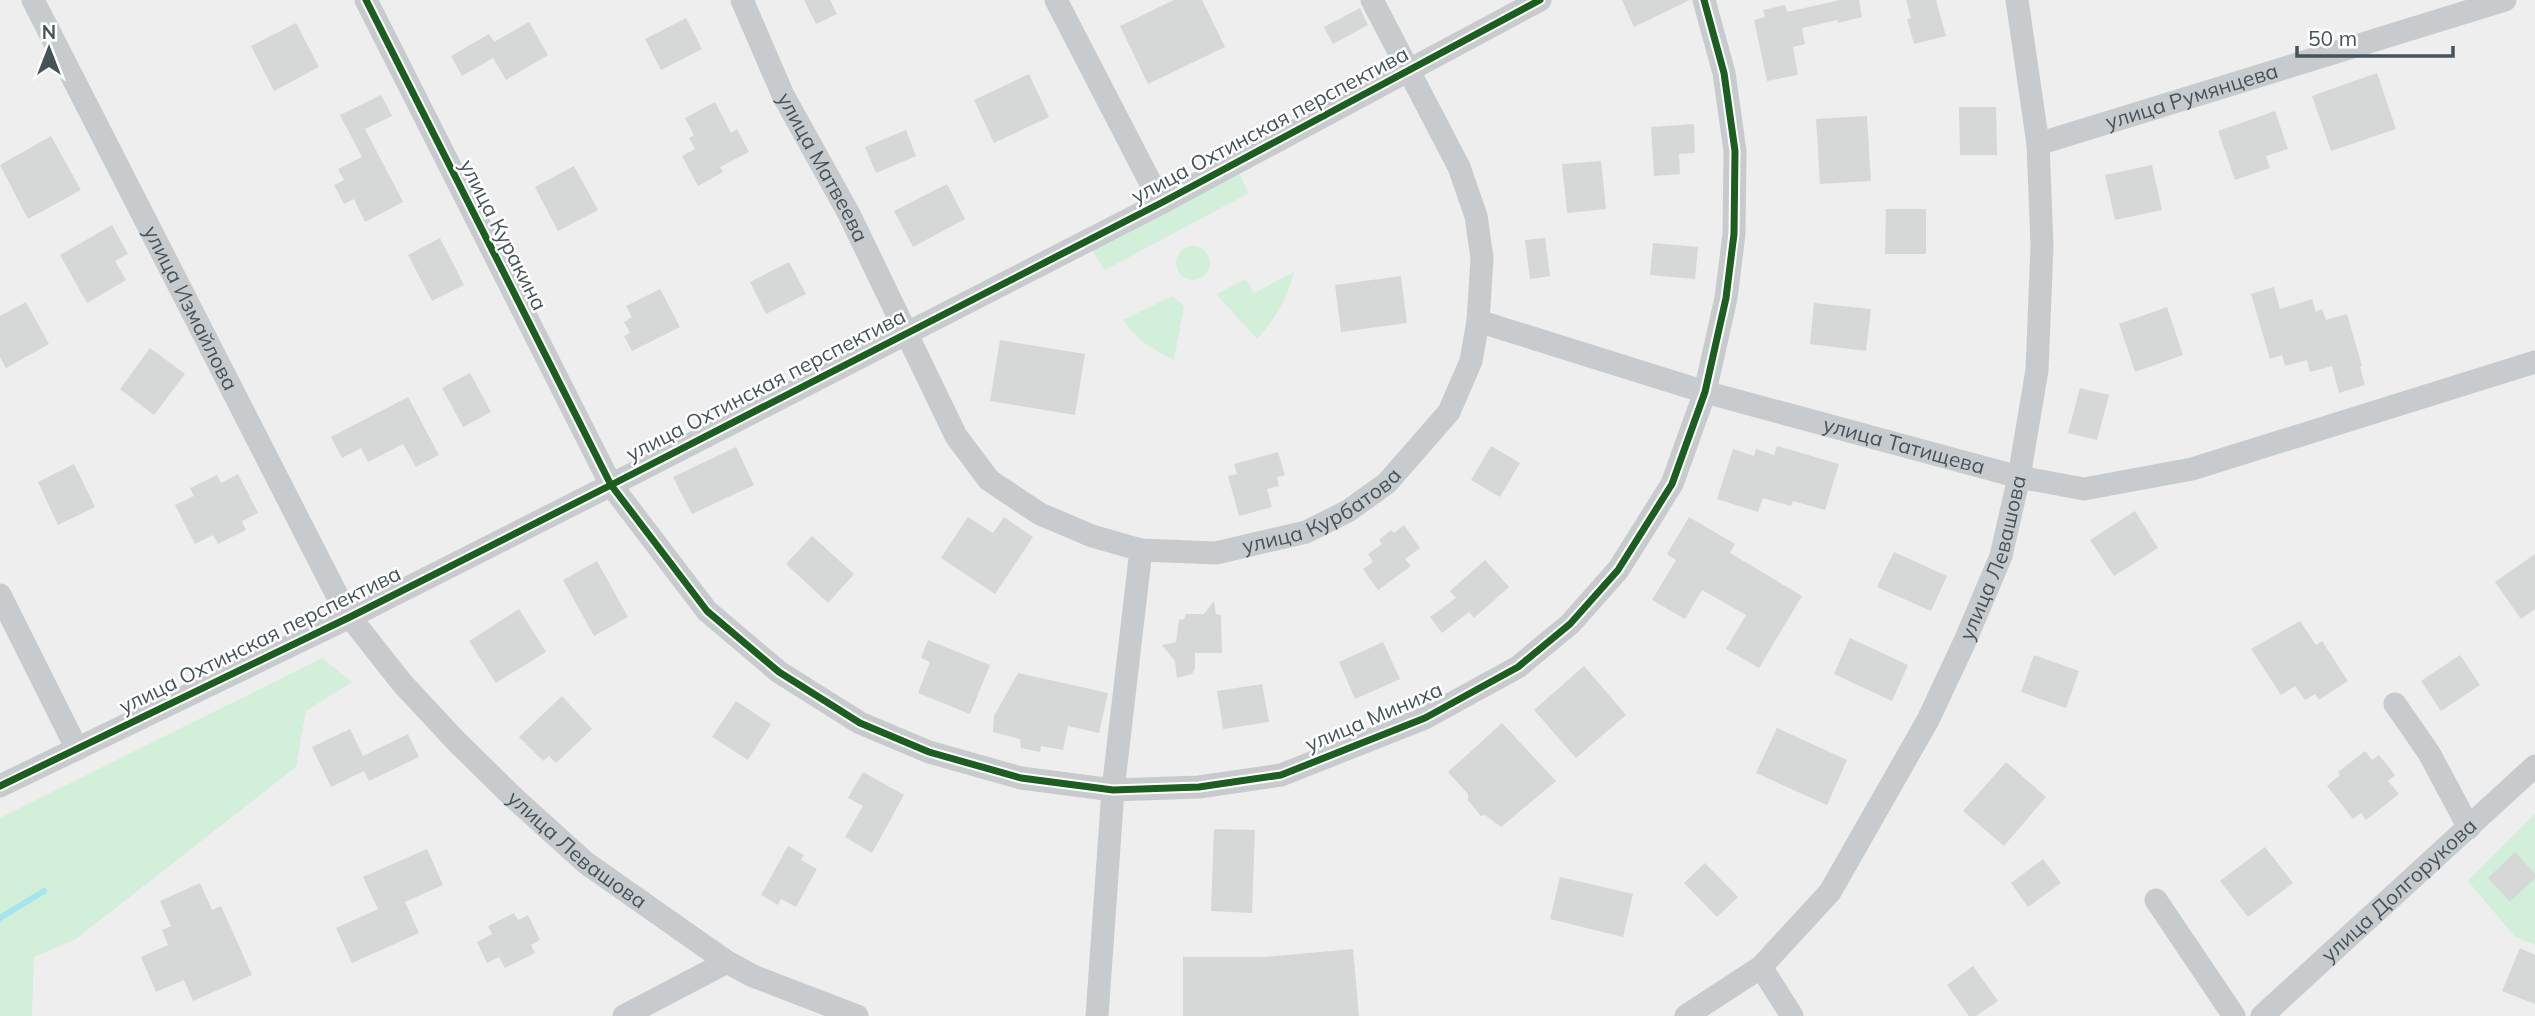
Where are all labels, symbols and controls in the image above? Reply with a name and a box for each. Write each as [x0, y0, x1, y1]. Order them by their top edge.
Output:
north arrow [14, 14, 84, 84]
scale bar [2297, 14, 2453, 58]
text: N [42, 20, 56, 44]
text: 50 m [2308, 25, 2357, 51]
street label: улица Охтинская перспектива [1126, 40, 1413, 208]
street label: улица Румянцева [2102, 57, 2281, 134]
street label: улица Матвеева [772, 88, 875, 246]
street label: улица Куракина [455, 155, 553, 314]
street label: улица Измайлова [138, 221, 244, 394]
street label: улица Охтинская перспектива [621, 302, 910, 466]
street label: улица Татищева [1820, 411, 1988, 479]
street label: улица Курбатова [1240, 462, 1406, 558]
street label: улица Левашова [1953, 473, 2031, 644]
street label: улица Охтинская перспектива [114, 559, 405, 719]
street label: улица Миниха [1301, 676, 1446, 757]
street label: улица Левашова [503, 784, 652, 914]
street label: улица Долгорукова [2315, 812, 2482, 967]

